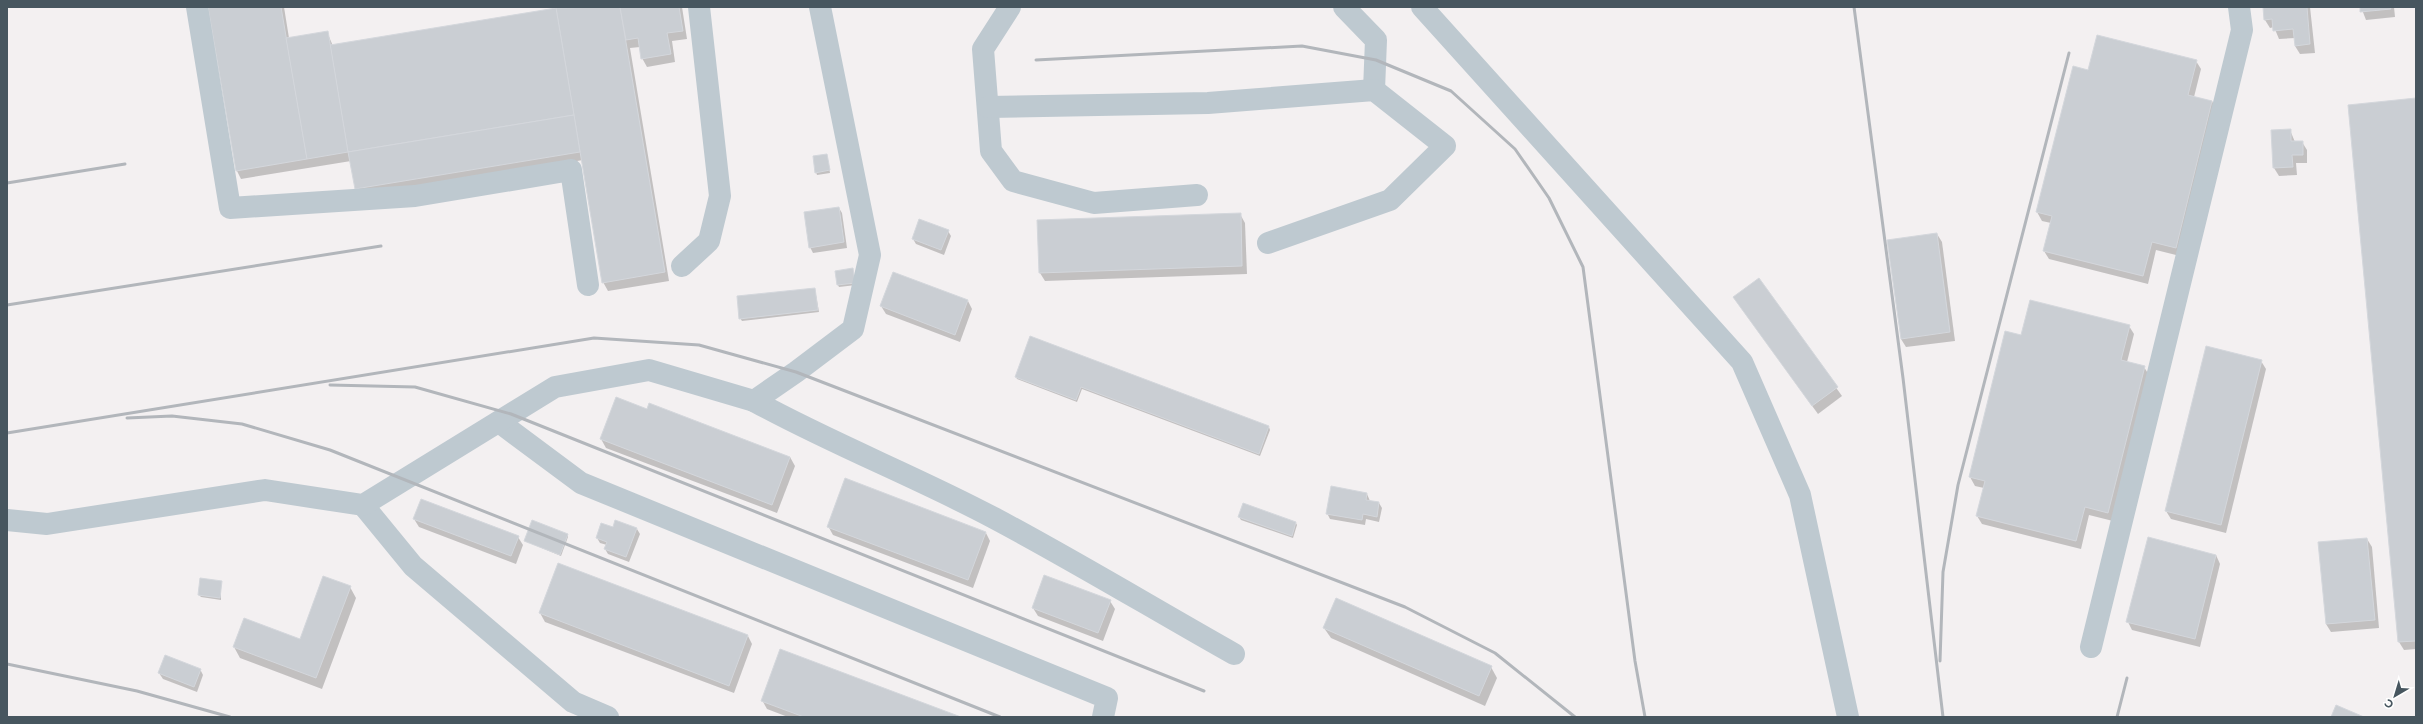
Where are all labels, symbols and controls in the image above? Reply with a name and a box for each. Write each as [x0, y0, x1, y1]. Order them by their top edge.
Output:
north arrow [2375, 676, 2415, 716]
text: С [2381, 696, 2396, 712]

